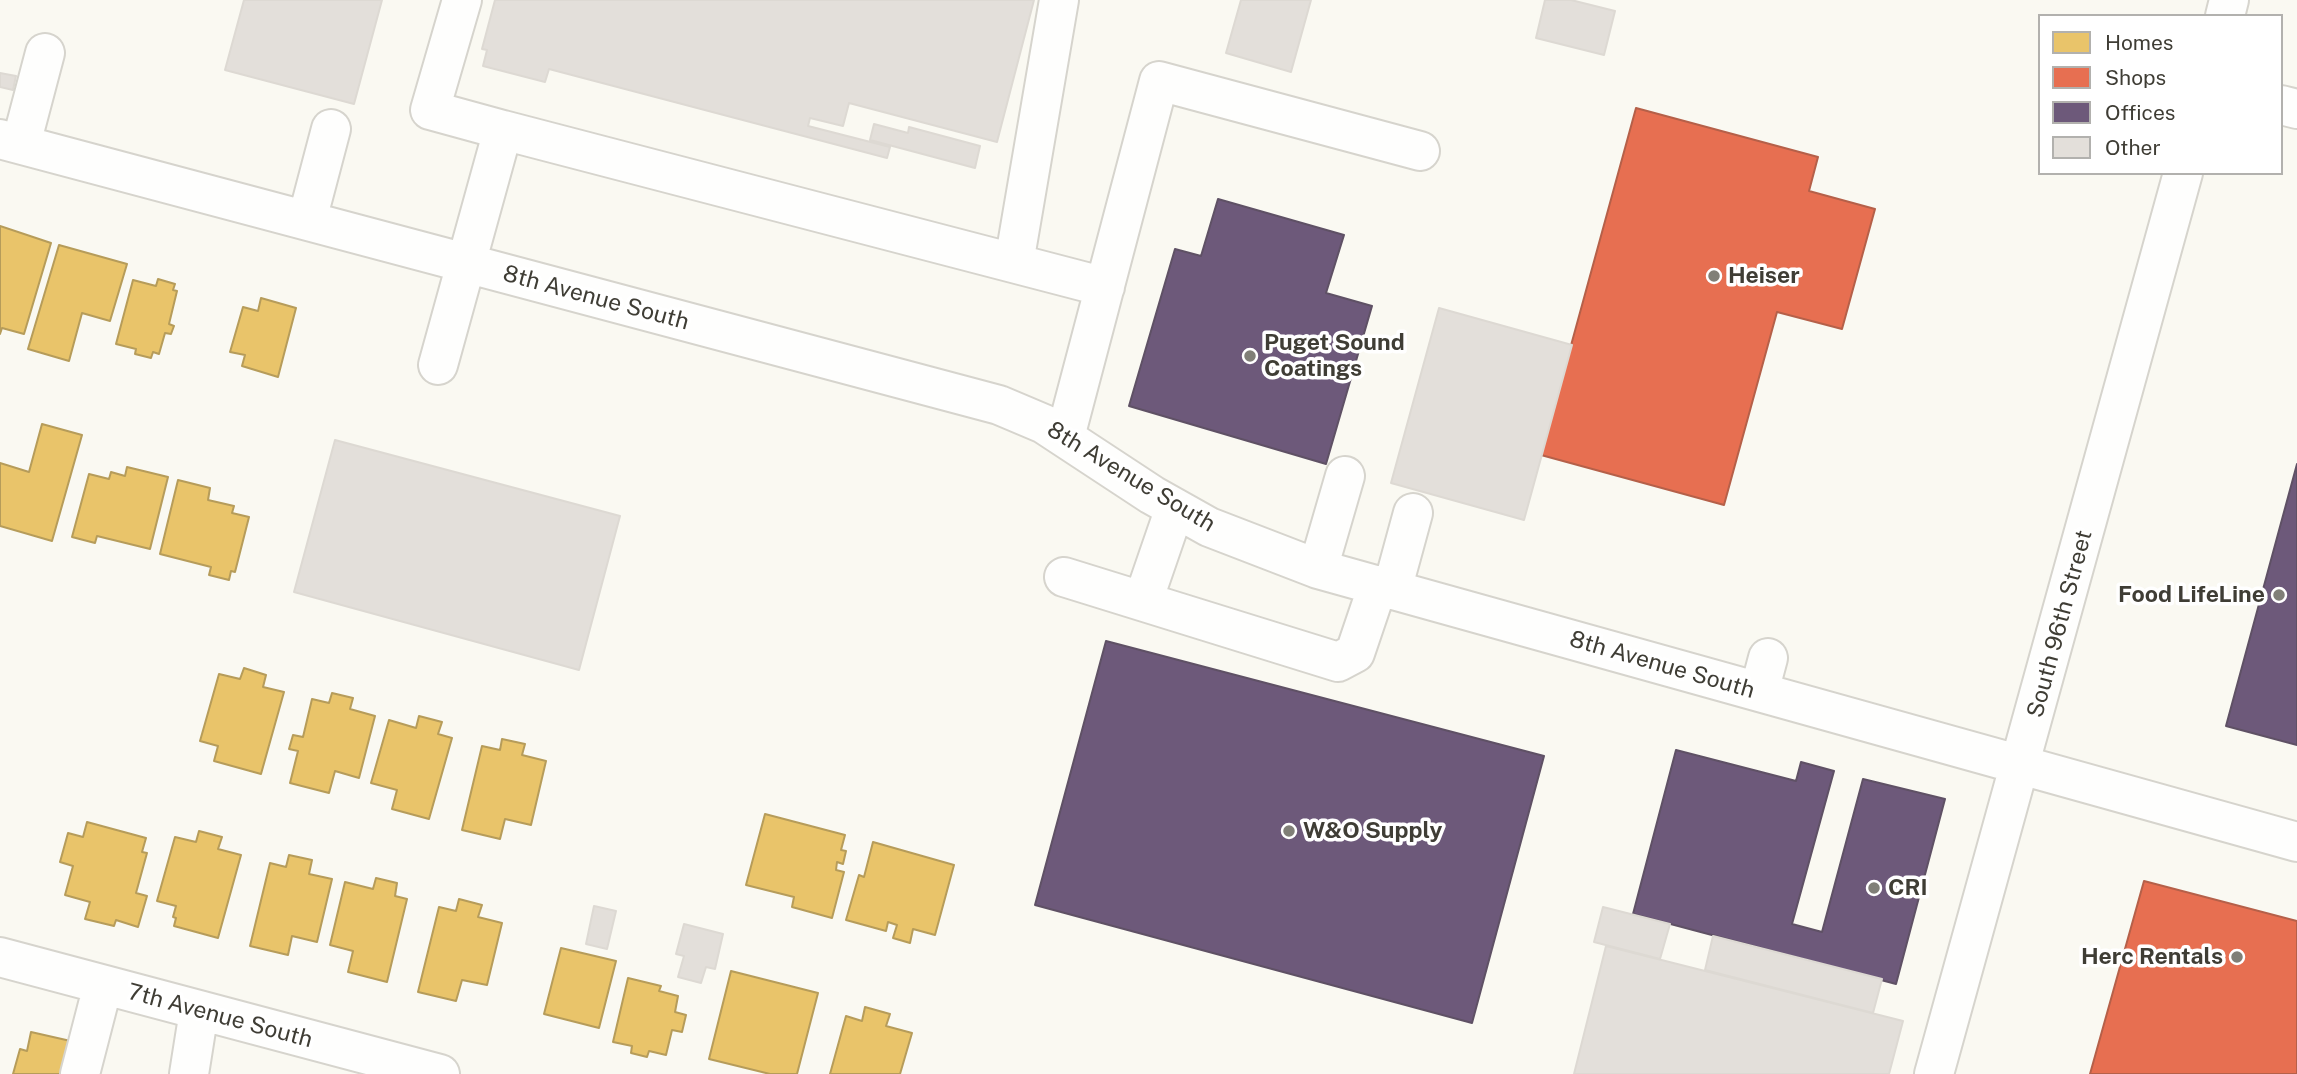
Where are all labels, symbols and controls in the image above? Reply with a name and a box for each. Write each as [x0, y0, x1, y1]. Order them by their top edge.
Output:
legend [2038, 14, 2283, 175]
text: Homes [2105, 30, 2173, 55]
text: Shops [2105, 65, 2166, 90]
text: Offices [2105, 100, 2175, 125]
text: Other [2105, 135, 2161, 160]
street label: 8th Avenue South [500, 260, 692, 336]
place label: Heiser [1728, 262, 1800, 290]
marker: Heiser [1706, 268, 1722, 284]
place label: Puget Sound Coatings [1264, 329, 1405, 383]
marker: Puget Sound Coatings [1242, 348, 1258, 364]
street label: 8th Avenue South [1042, 416, 1220, 538]
street label: South 96th Street [2022, 527, 2098, 721]
place label: Food LifeLine [2118, 581, 2265, 609]
marker: Food LifeLine [2271, 587, 2287, 603]
street label: 8th Avenue South [1566, 625, 1758, 705]
place label: W&O Supply [1303, 817, 1442, 845]
marker: W&O Supply [1281, 823, 1297, 839]
place label: CRI [1888, 874, 1928, 902]
marker: CRI [1866, 880, 1882, 896]
place label: Herc Rentals [2081, 943, 2223, 971]
marker: Herc Rentals [2229, 949, 2245, 965]
street label: 7th Avenue South [125, 978, 315, 1054]

